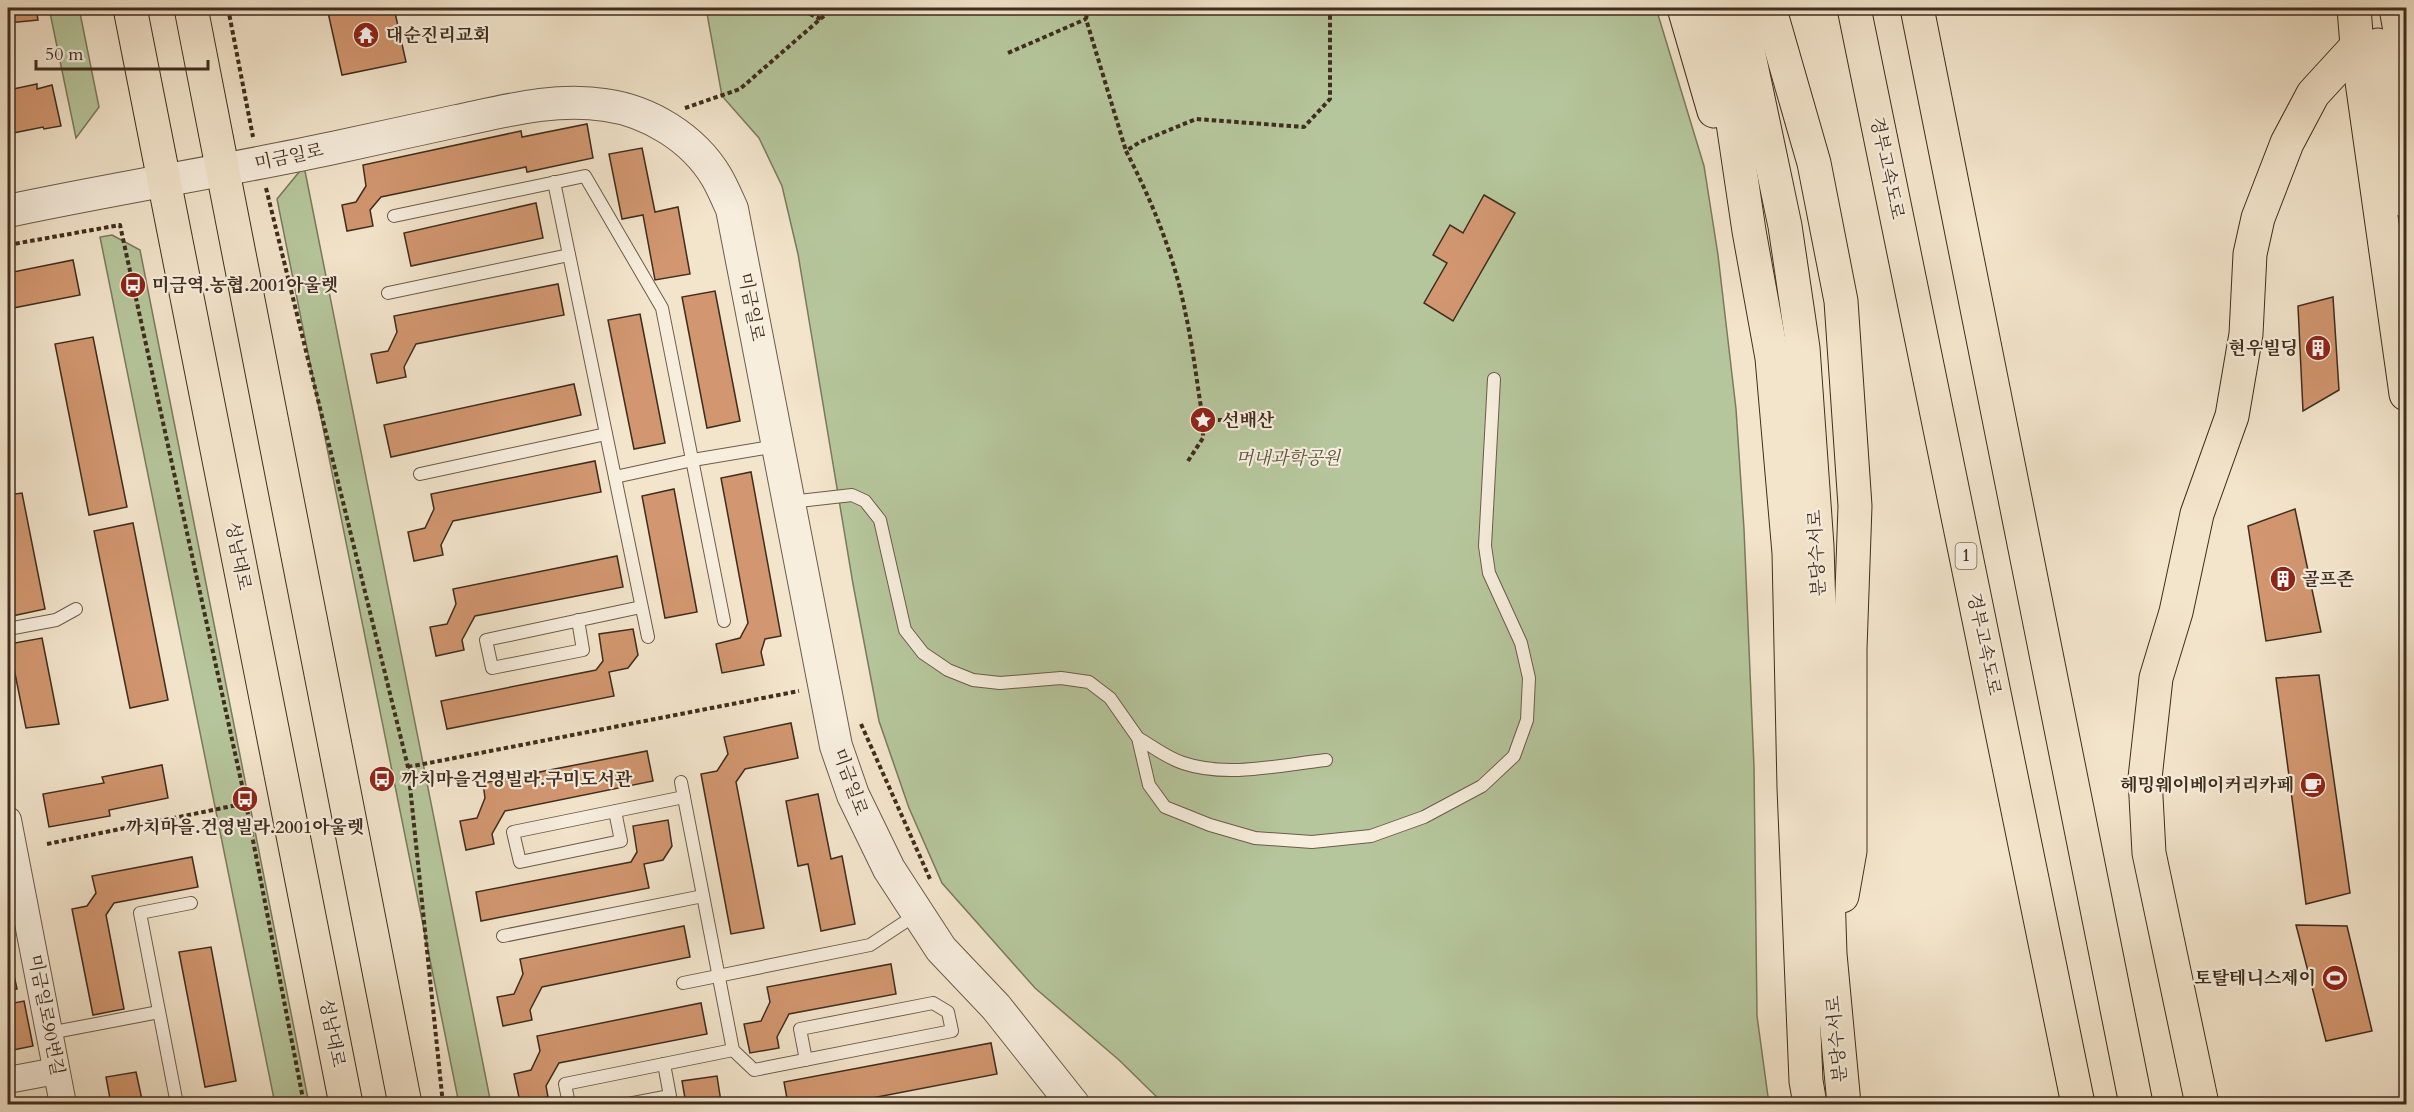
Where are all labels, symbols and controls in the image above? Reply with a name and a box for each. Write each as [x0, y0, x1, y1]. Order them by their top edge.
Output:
temple icon: 대순진리교회 [351, 20, 381, 50]
place label: 대순진리교회 [386, 23, 490, 48]
scale bar [36, 33, 208, 71]
text: 50 m [45, 42, 84, 67]
street label: 경부고속도로 [1864, 114, 1910, 222]
street label: 미금일로 [252, 138, 326, 176]
bus stop icon: 미금역.농협.2001아울렛 [118, 270, 148, 300]
street label: 미금일로 [732, 270, 770, 344]
place label: 미금역.농협.2001아울렛 [152, 273, 338, 298]
building icon: 현우빌딩 [2303, 333, 2333, 363]
place label: 현우빌딩 [2228, 336, 2298, 361]
place icon: 선배산 [1188, 405, 1218, 435]
place label: 선배산 [1222, 408, 1275, 433]
park label: 머내과학공원 [1236, 446, 1342, 471]
street label: 분당수서로 [1802, 509, 1832, 597]
street label: 성남대로 [219, 519, 257, 593]
road number: 1 [1956, 543, 1976, 569]
building icon: 골프존 [2268, 564, 2298, 594]
place label: 골프존 [2302, 567, 2355, 592]
street label: 경부고속도로 [1961, 590, 2007, 698]
street label: 미금일로 [826, 745, 874, 819]
bus stop icon: 까치마을건영빌라.구미도서관 [367, 764, 397, 794]
place label: 까치마을건영빌라.구미도서관 [401, 767, 633, 792]
cafe icon: 헤밍웨이베이커리카페 [2298, 770, 2328, 800]
place label: 헤밍웨이베이커리카페 [2120, 773, 2294, 798]
bus stop icon: 까치마을.건영빌라.2001아울렛 [230, 784, 260, 814]
place label: 까치마을.건영빌라.2001아울렛 [126, 815, 364, 840]
street label: 미금일로90번길 [22, 952, 70, 1078]
sports icon: 토탈테니스제이 [2320, 963, 2350, 993]
place label: 토탈테니스제이 [2194, 966, 2316, 991]
street label: 분당수서로 [1821, 995, 1853, 1083]
street label: 성남대로 [313, 996, 351, 1070]

